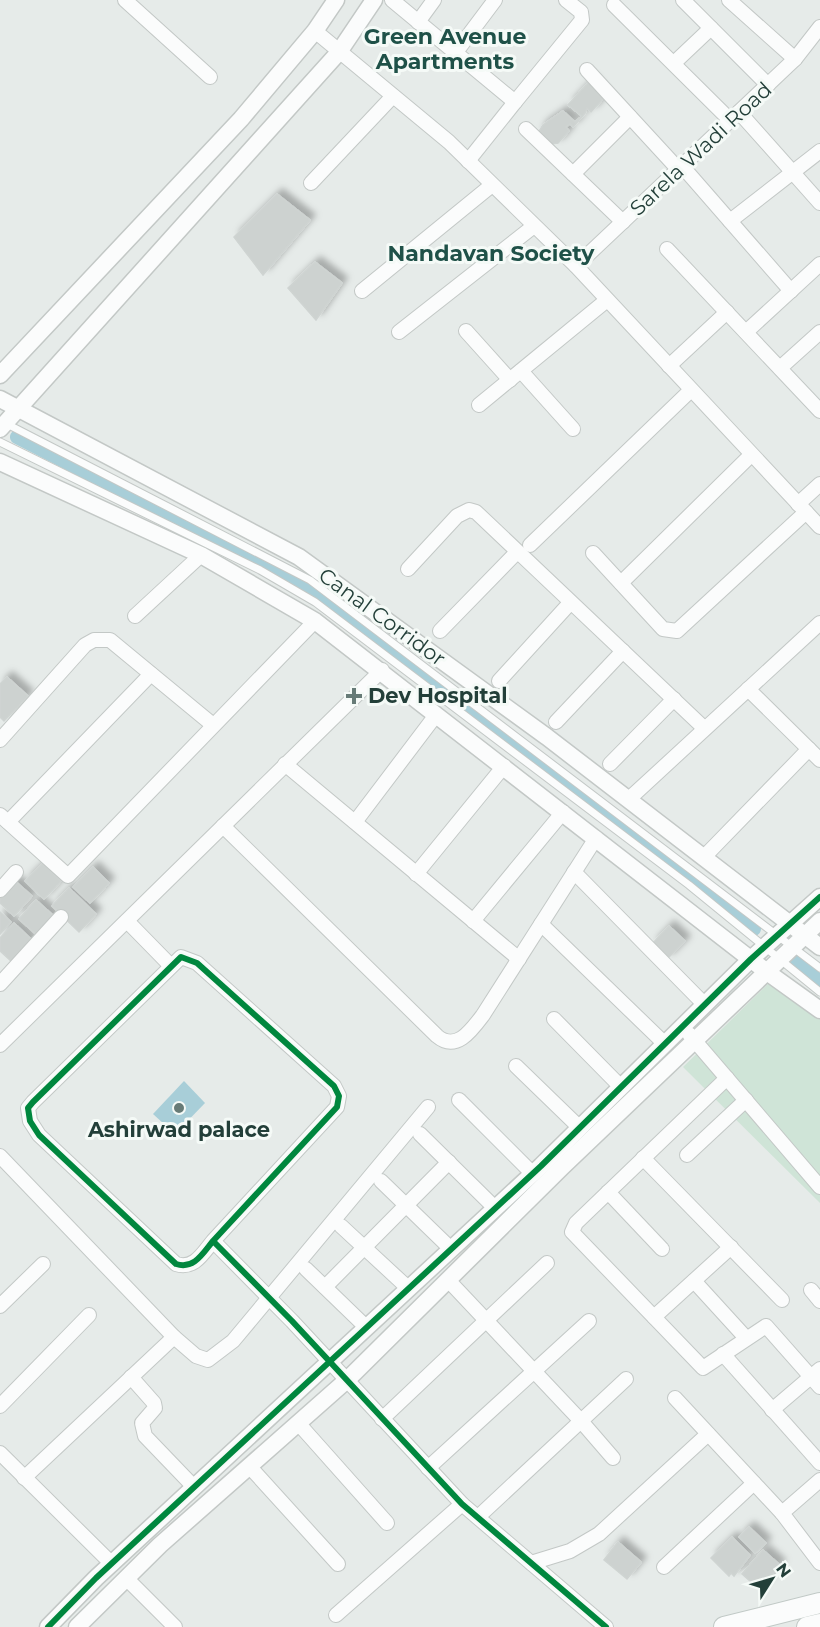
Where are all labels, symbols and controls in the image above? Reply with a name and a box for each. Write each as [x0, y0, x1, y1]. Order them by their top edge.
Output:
district label: Green Avenue Apartments [364, 23, 526, 75]
street label: Sarela Wadi Road [625, 77, 777, 221]
district label: Nandavan Society [388, 240, 595, 267]
street label: Canal Corridor [314, 562, 450, 671]
place label: Dev Hospital [368, 683, 508, 708]
marker: Dev Hospital [345, 687, 363, 705]
marker: Ashirwad palace [172, 1101, 186, 1115]
place label: Ashirwad palace [87, 1117, 270, 1142]
north arrow [742, 1549, 802, 1609]
text: N [772, 1559, 795, 1581]

